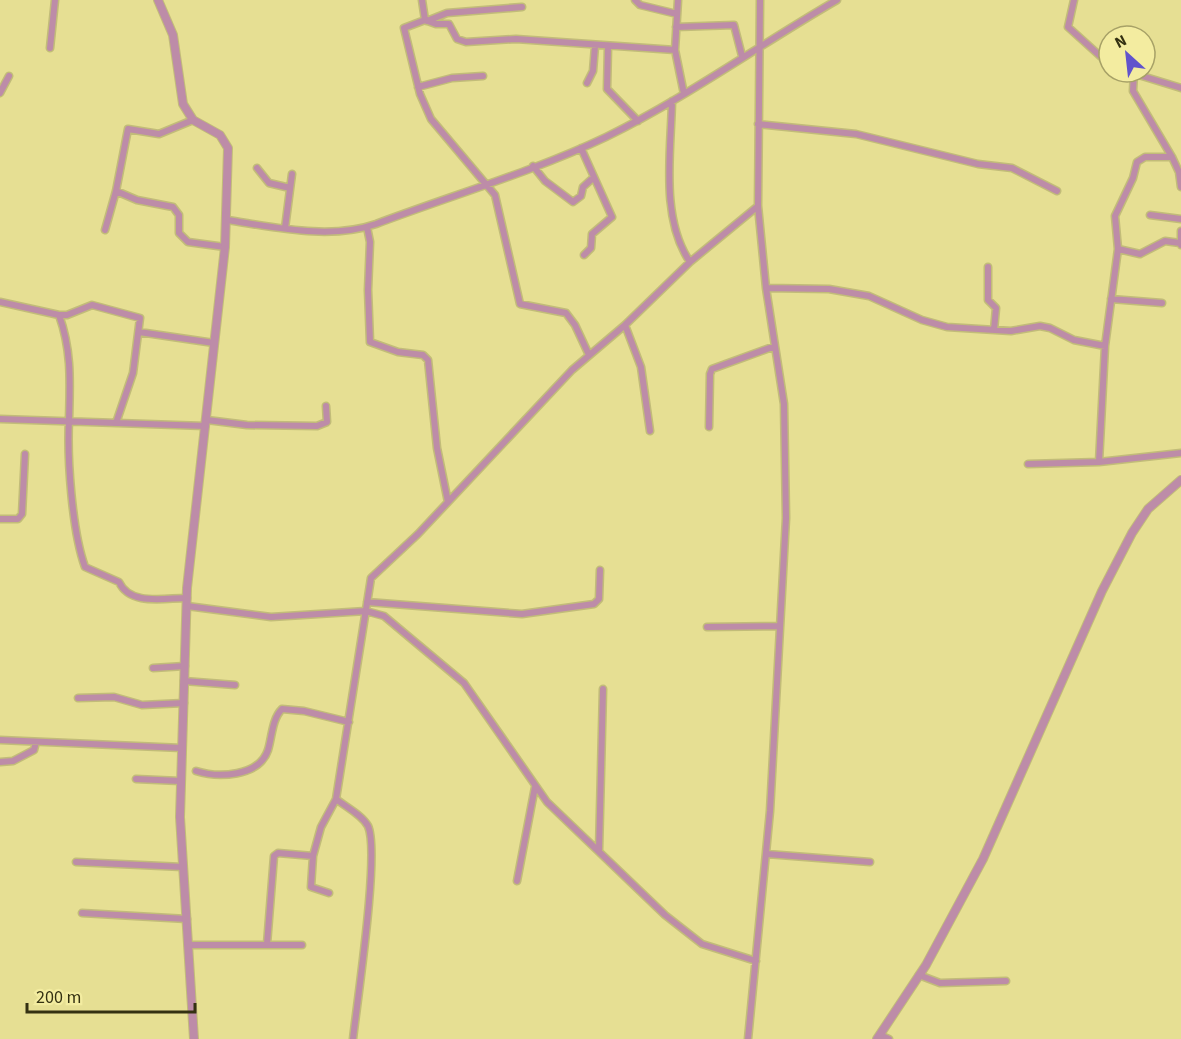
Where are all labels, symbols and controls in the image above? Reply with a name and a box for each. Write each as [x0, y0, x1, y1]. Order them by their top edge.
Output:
north arrow [1097, 24, 1157, 84]
text: N [1111, 29, 1130, 54]
scale bar [27, 976, 195, 1014]
text: 200 m [36, 985, 81, 1010]

